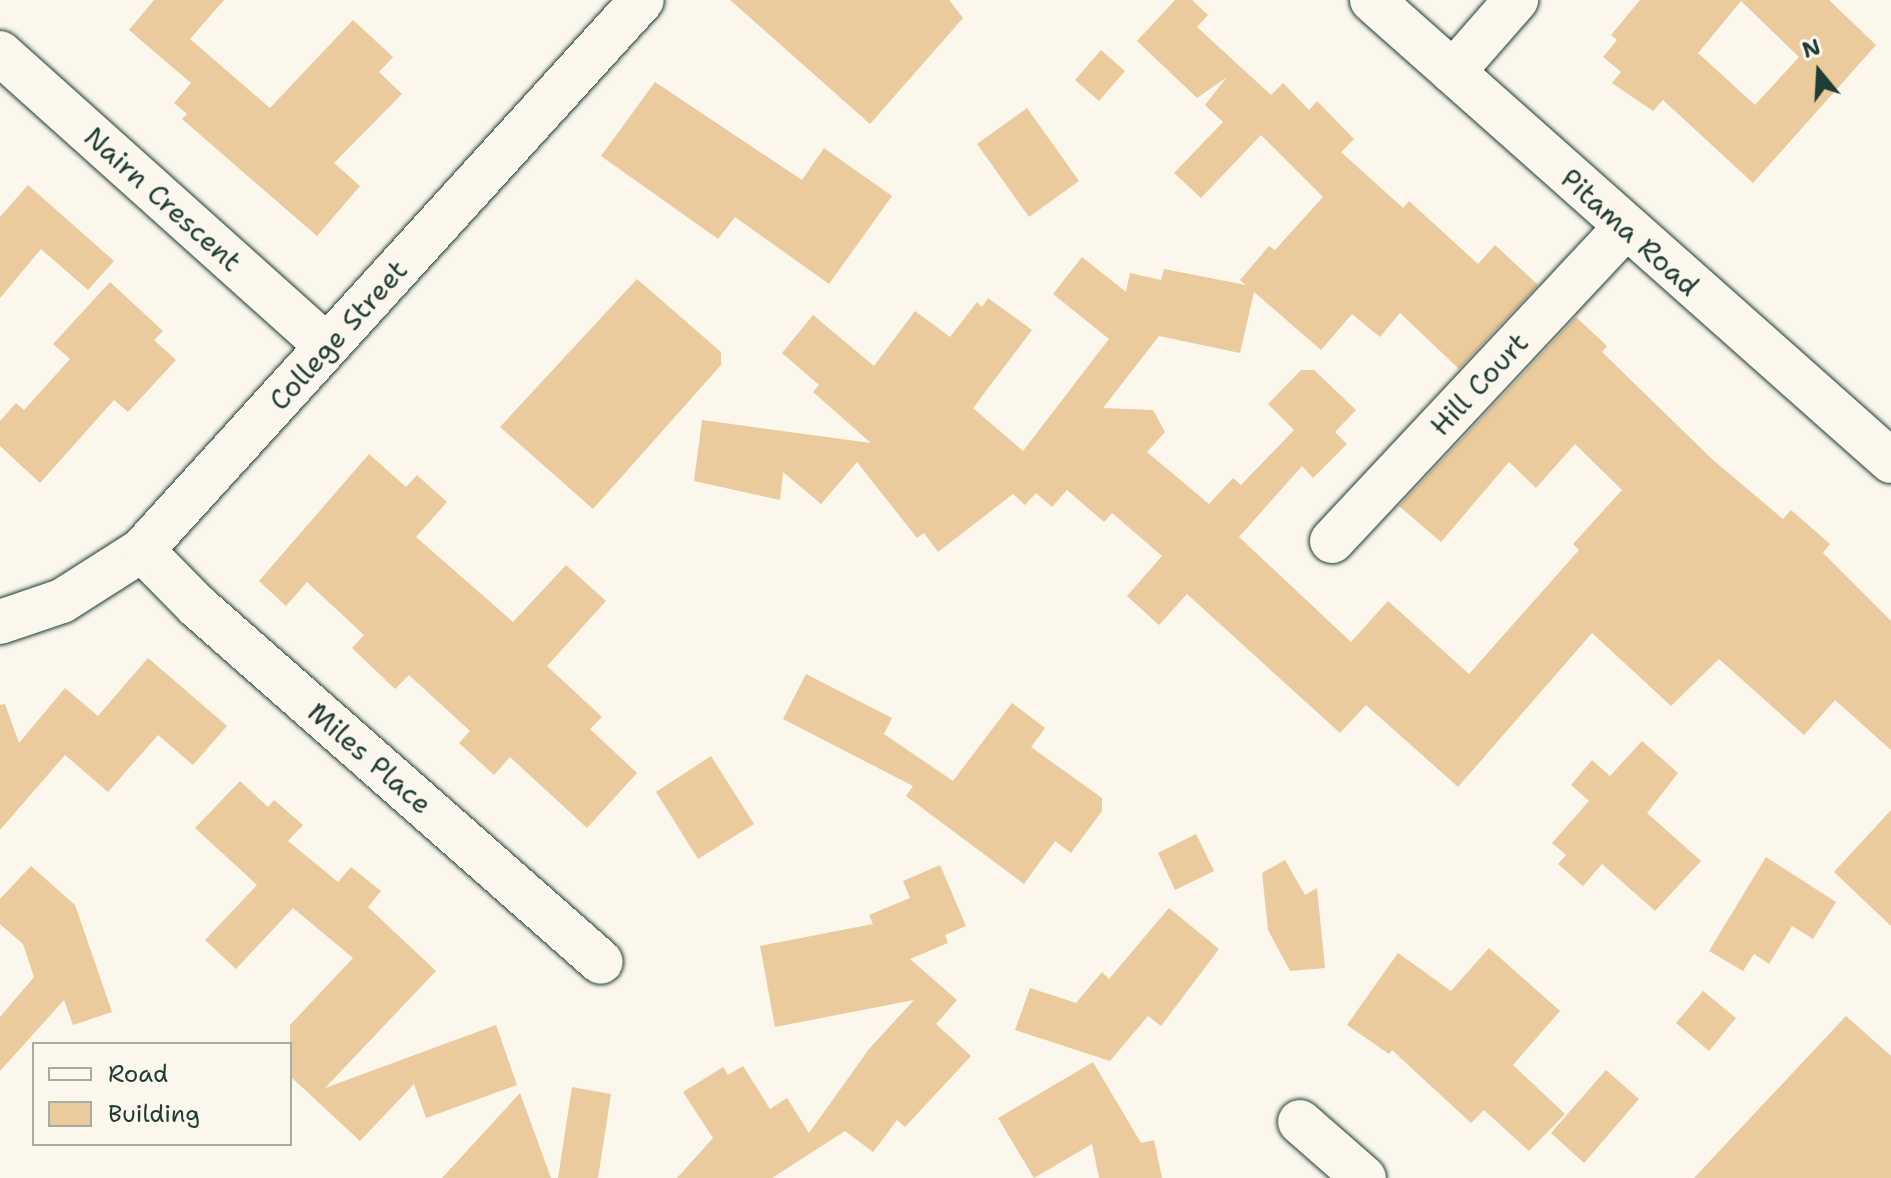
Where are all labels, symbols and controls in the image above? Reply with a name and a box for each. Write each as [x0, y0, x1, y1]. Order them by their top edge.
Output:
north arrow [1779, 32, 1859, 112]
text: N [1799, 32, 1824, 65]
street label: Nairn Crescent [78, 120, 248, 278]
street label: Pitama Road [1554, 161, 1706, 303]
street label: College Street [262, 253, 414, 417]
street label: Hill Court [1423, 326, 1535, 442]
street label: Miles Place [301, 695, 439, 821]
legend [32, 1042, 292, 1146]
text: Road [108, 1058, 168, 1090]
text: Building [108, 1098, 200, 1130]

